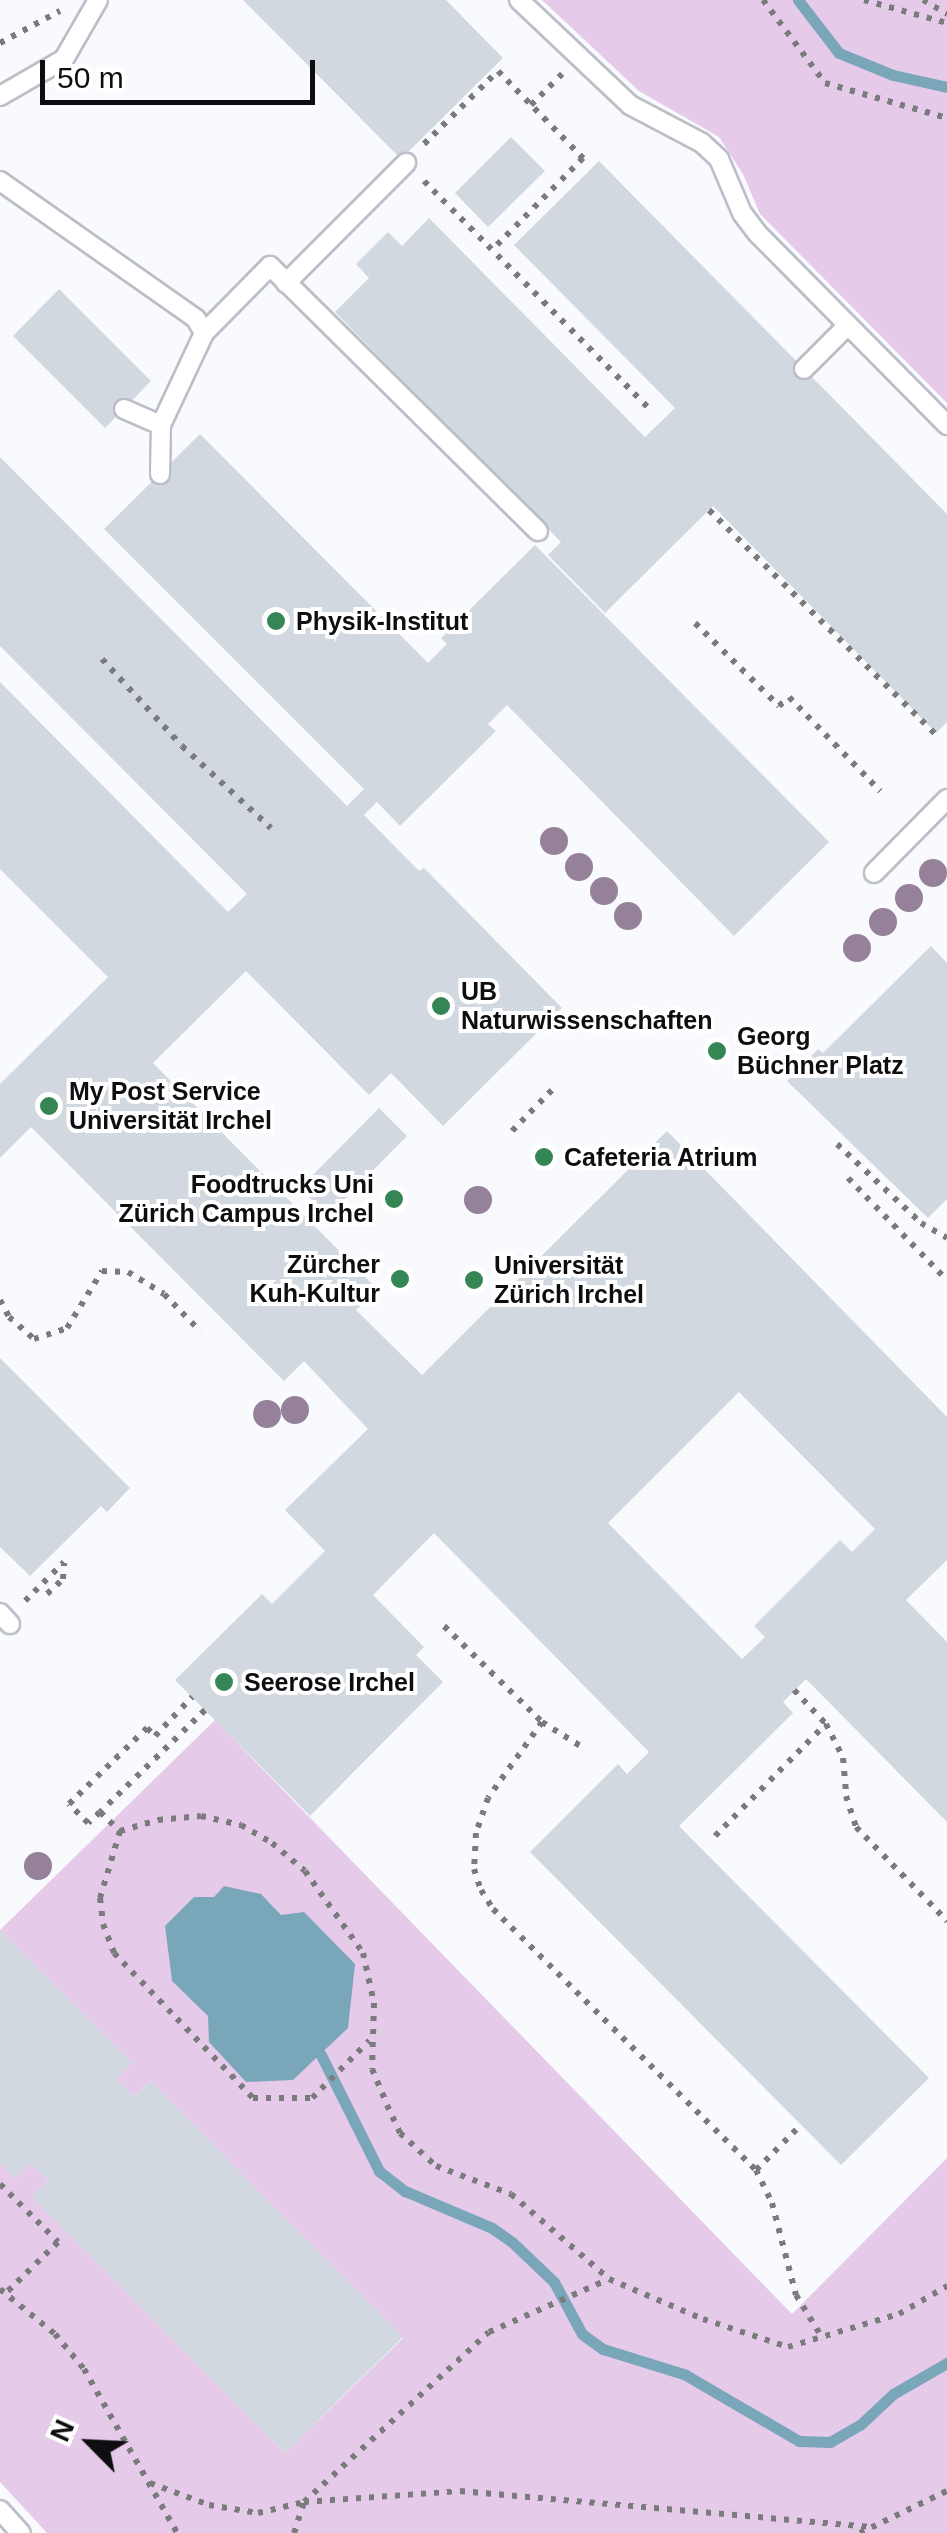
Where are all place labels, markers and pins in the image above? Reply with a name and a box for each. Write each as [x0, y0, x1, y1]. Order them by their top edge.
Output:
place label: Physik-Institut [296, 606, 468, 636]
marker: Physik-Institut [265, 610, 287, 632]
place label: UB Naturwissenschaften [461, 977, 712, 1036]
marker: UB Naturwissenschaften [430, 995, 452, 1017]
place label: Georg Büchner Platz [737, 1022, 904, 1081]
marker: Georg Büchner Platz [706, 1040, 728, 1062]
place label: My Post Service Universität Irchel [69, 1077, 272, 1136]
marker: My Post Service Universität Irchel [38, 1095, 60, 1117]
place label: Cafeteria Atrium [564, 1142, 758, 1172]
marker: Cafeteria Atrium [533, 1146, 555, 1168]
place label: Foodtrucks Uni Zürich Campus Irchel [118, 1170, 374, 1229]
marker: Foodtrucks Uni Zürich Campus Irchel [383, 1188, 405, 1210]
place label: Zürcher Kuh-Kultur [249, 1250, 380, 1309]
place label: Universität Zürich Irchel [494, 1251, 644, 1310]
marker: Zürcher Kuh-Kultur [389, 1268, 411, 1290]
marker: Universität Zürich Irchel [463, 1269, 485, 1291]
place label: Seerose Irchel [244, 1667, 415, 1697]
marker: Seerose Irchel [213, 1671, 235, 1693]

